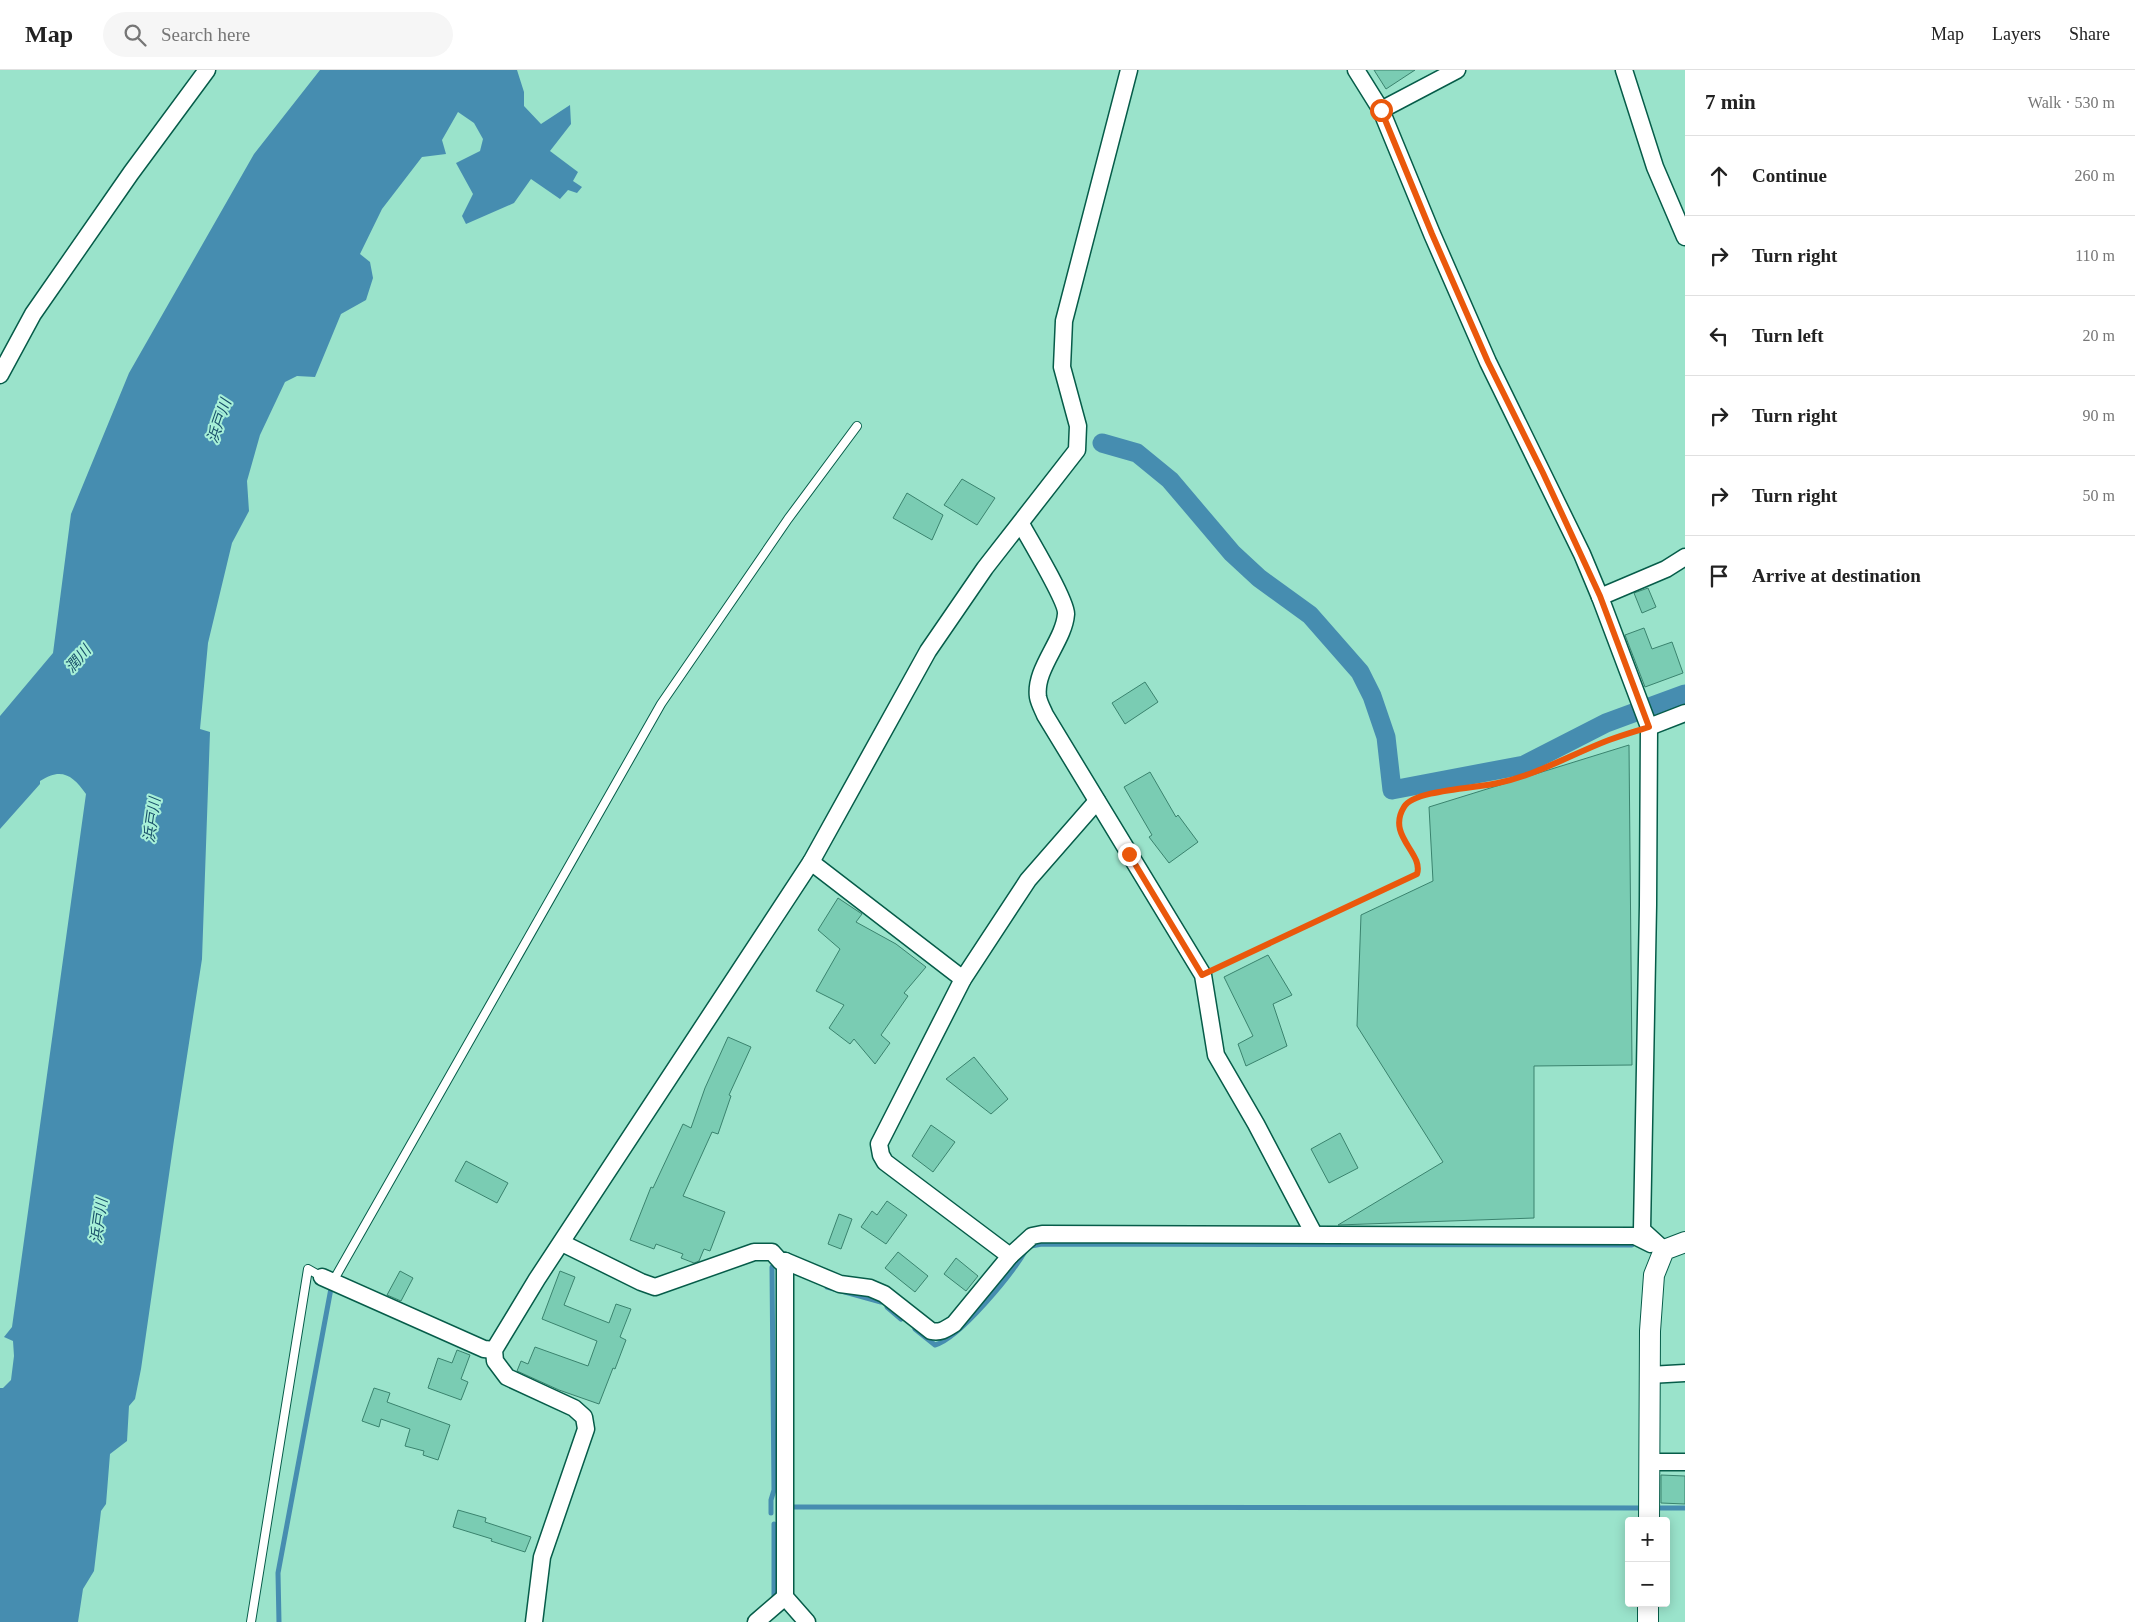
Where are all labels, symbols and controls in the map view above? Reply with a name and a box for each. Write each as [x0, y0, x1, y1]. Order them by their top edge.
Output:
search box [103, 12, 453, 57]
text: Map [25, 21, 73, 47]
icon: search [121, 21, 149, 49]
text: Search here [161, 24, 250, 45]
text: Map [1931, 24, 1964, 44]
text: Layers [1992, 24, 2041, 44]
text: Share [2069, 24, 2110, 44]
text: 7 min [1705, 90, 1756, 114]
text: Walk · 530 m [2028, 94, 2115, 111]
route start [1370, 99, 1393, 122]
icon: ahead [1705, 162, 1733, 190]
text: Continue [1752, 165, 1827, 186]
text: 260 m [2075, 167, 2115, 184]
icon: right [1705, 242, 1733, 270]
text: Turn right [1752, 245, 1837, 266]
text: 110 m [2075, 247, 2115, 264]
icon: left [1705, 322, 1733, 350]
text: Turn left [1752, 325, 1824, 346]
text: 20 m [2083, 327, 2115, 344]
water label: 浜戸川 [204, 395, 235, 445]
icon: right [1705, 402, 1733, 430]
text: Turn right [1752, 405, 1837, 426]
text: 90 m [2083, 407, 2115, 424]
icon: right [1705, 482, 1733, 510]
text: Turn right [1752, 485, 1837, 506]
text: 50 m [2083, 487, 2115, 504]
icon: arrive [1705, 562, 1733, 590]
text: Arrive at destination [1752, 565, 1921, 586]
water label: 潤川 [62, 641, 95, 676]
water label: 浜戸川 [141, 795, 163, 843]
route end [1118, 843, 1141, 866]
water label: 浜戸川 [88, 1196, 110, 1244]
map controls [1625, 1517, 1670, 1607]
button: + [1625, 1517, 1670, 1562]
button: − [1625, 1562, 1670, 1607]

